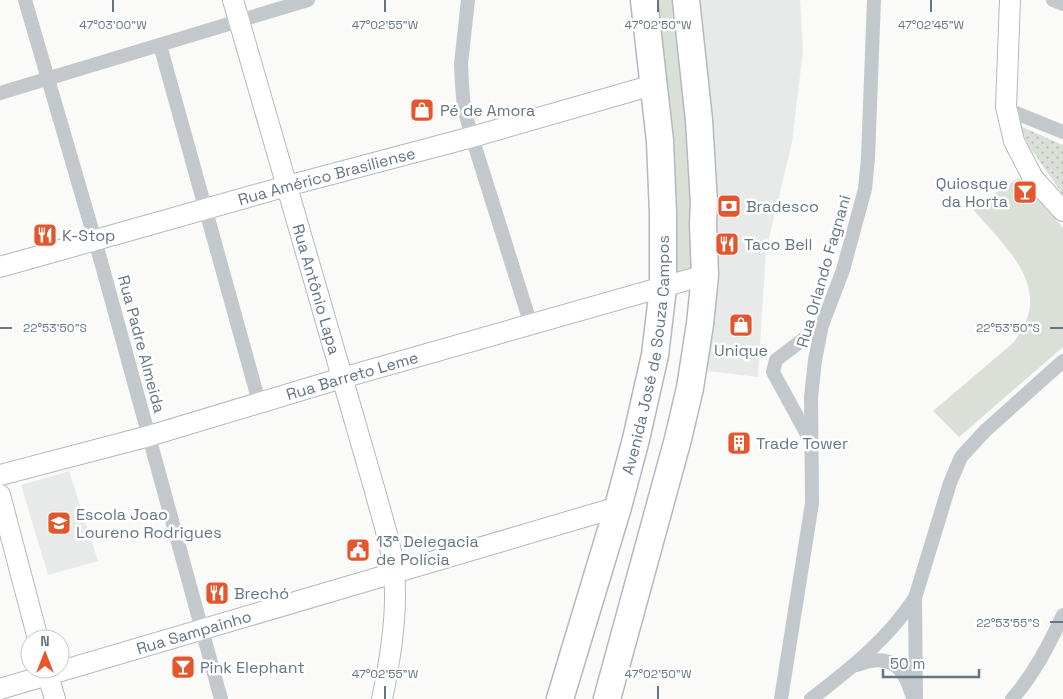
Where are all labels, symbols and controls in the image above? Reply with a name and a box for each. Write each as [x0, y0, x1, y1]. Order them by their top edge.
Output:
text: 47°03'00"W [79, 17, 147, 33]
text: 47°02'55"W [352, 17, 419, 33]
text: 47°02'50"W [625, 17, 692, 33]
text: 47°02'45"W [898, 17, 965, 33]
shop icon: Pé de Amora [409, 97, 435, 123]
place label: Pé de Amora [440, 100, 535, 121]
street label: Rua Américo Brasiliense [236, 142, 418, 210]
place label: Quiosque da Horta [936, 173, 1008, 212]
bar icon: Quiosque da Horta [1012, 179, 1038, 205]
street label: Rua Orlando Fagnani [792, 192, 855, 350]
bank icon: Bradesco [716, 193, 742, 219]
place label: Bradesco [746, 196, 819, 217]
restaurant icon: K-Stop [32, 222, 58, 248]
street label: Rua Antônio Lapa [287, 222, 345, 357]
place label: K-Stop [62, 225, 115, 246]
restaurant icon: Taco Bell [714, 231, 740, 257]
place label: Taco Bell [744, 234, 812, 255]
street label: Avenida José de Souza Campos [617, 235, 674, 477]
street label: Rua Padre Almeida [113, 273, 170, 415]
shop icon: Unique [728, 312, 754, 338]
text: 22°53'50"S [23, 320, 87, 336]
text: 22°53'50"S [976, 320, 1040, 336]
place label: Unique [714, 340, 768, 361]
street label: Rua Barreto Leme [284, 347, 421, 405]
building icon: Trade Tower [726, 430, 752, 456]
place label: Trade Tower [756, 433, 848, 454]
place label: Escola Joao Loureno Rodrigues [76, 504, 222, 543]
school or university icon: Escola Joao Loureno Rodrigues [46, 510, 72, 536]
place label: 13ª Delegacia de Polícia [376, 531, 479, 570]
public building icon: 13ª Delegacia de Polícia [345, 537, 371, 563]
restaurant icon: Brechó [204, 580, 230, 606]
place label: Brechó [234, 583, 289, 604]
street label: Rua Sampainho [134, 606, 254, 659]
text: 22°53'55"S [976, 615, 1040, 631]
north arrow [20, 629, 70, 679]
text: N [40, 632, 50, 650]
scale bar [883, 646, 979, 678]
bar icon: Pink Elephant [170, 654, 196, 680]
text: 50 m [890, 654, 925, 673]
place label: Pink Elephant [200, 657, 305, 678]
text: 47°02'55"W [352, 666, 419, 682]
text: 47°02'50"W [625, 666, 692, 682]

